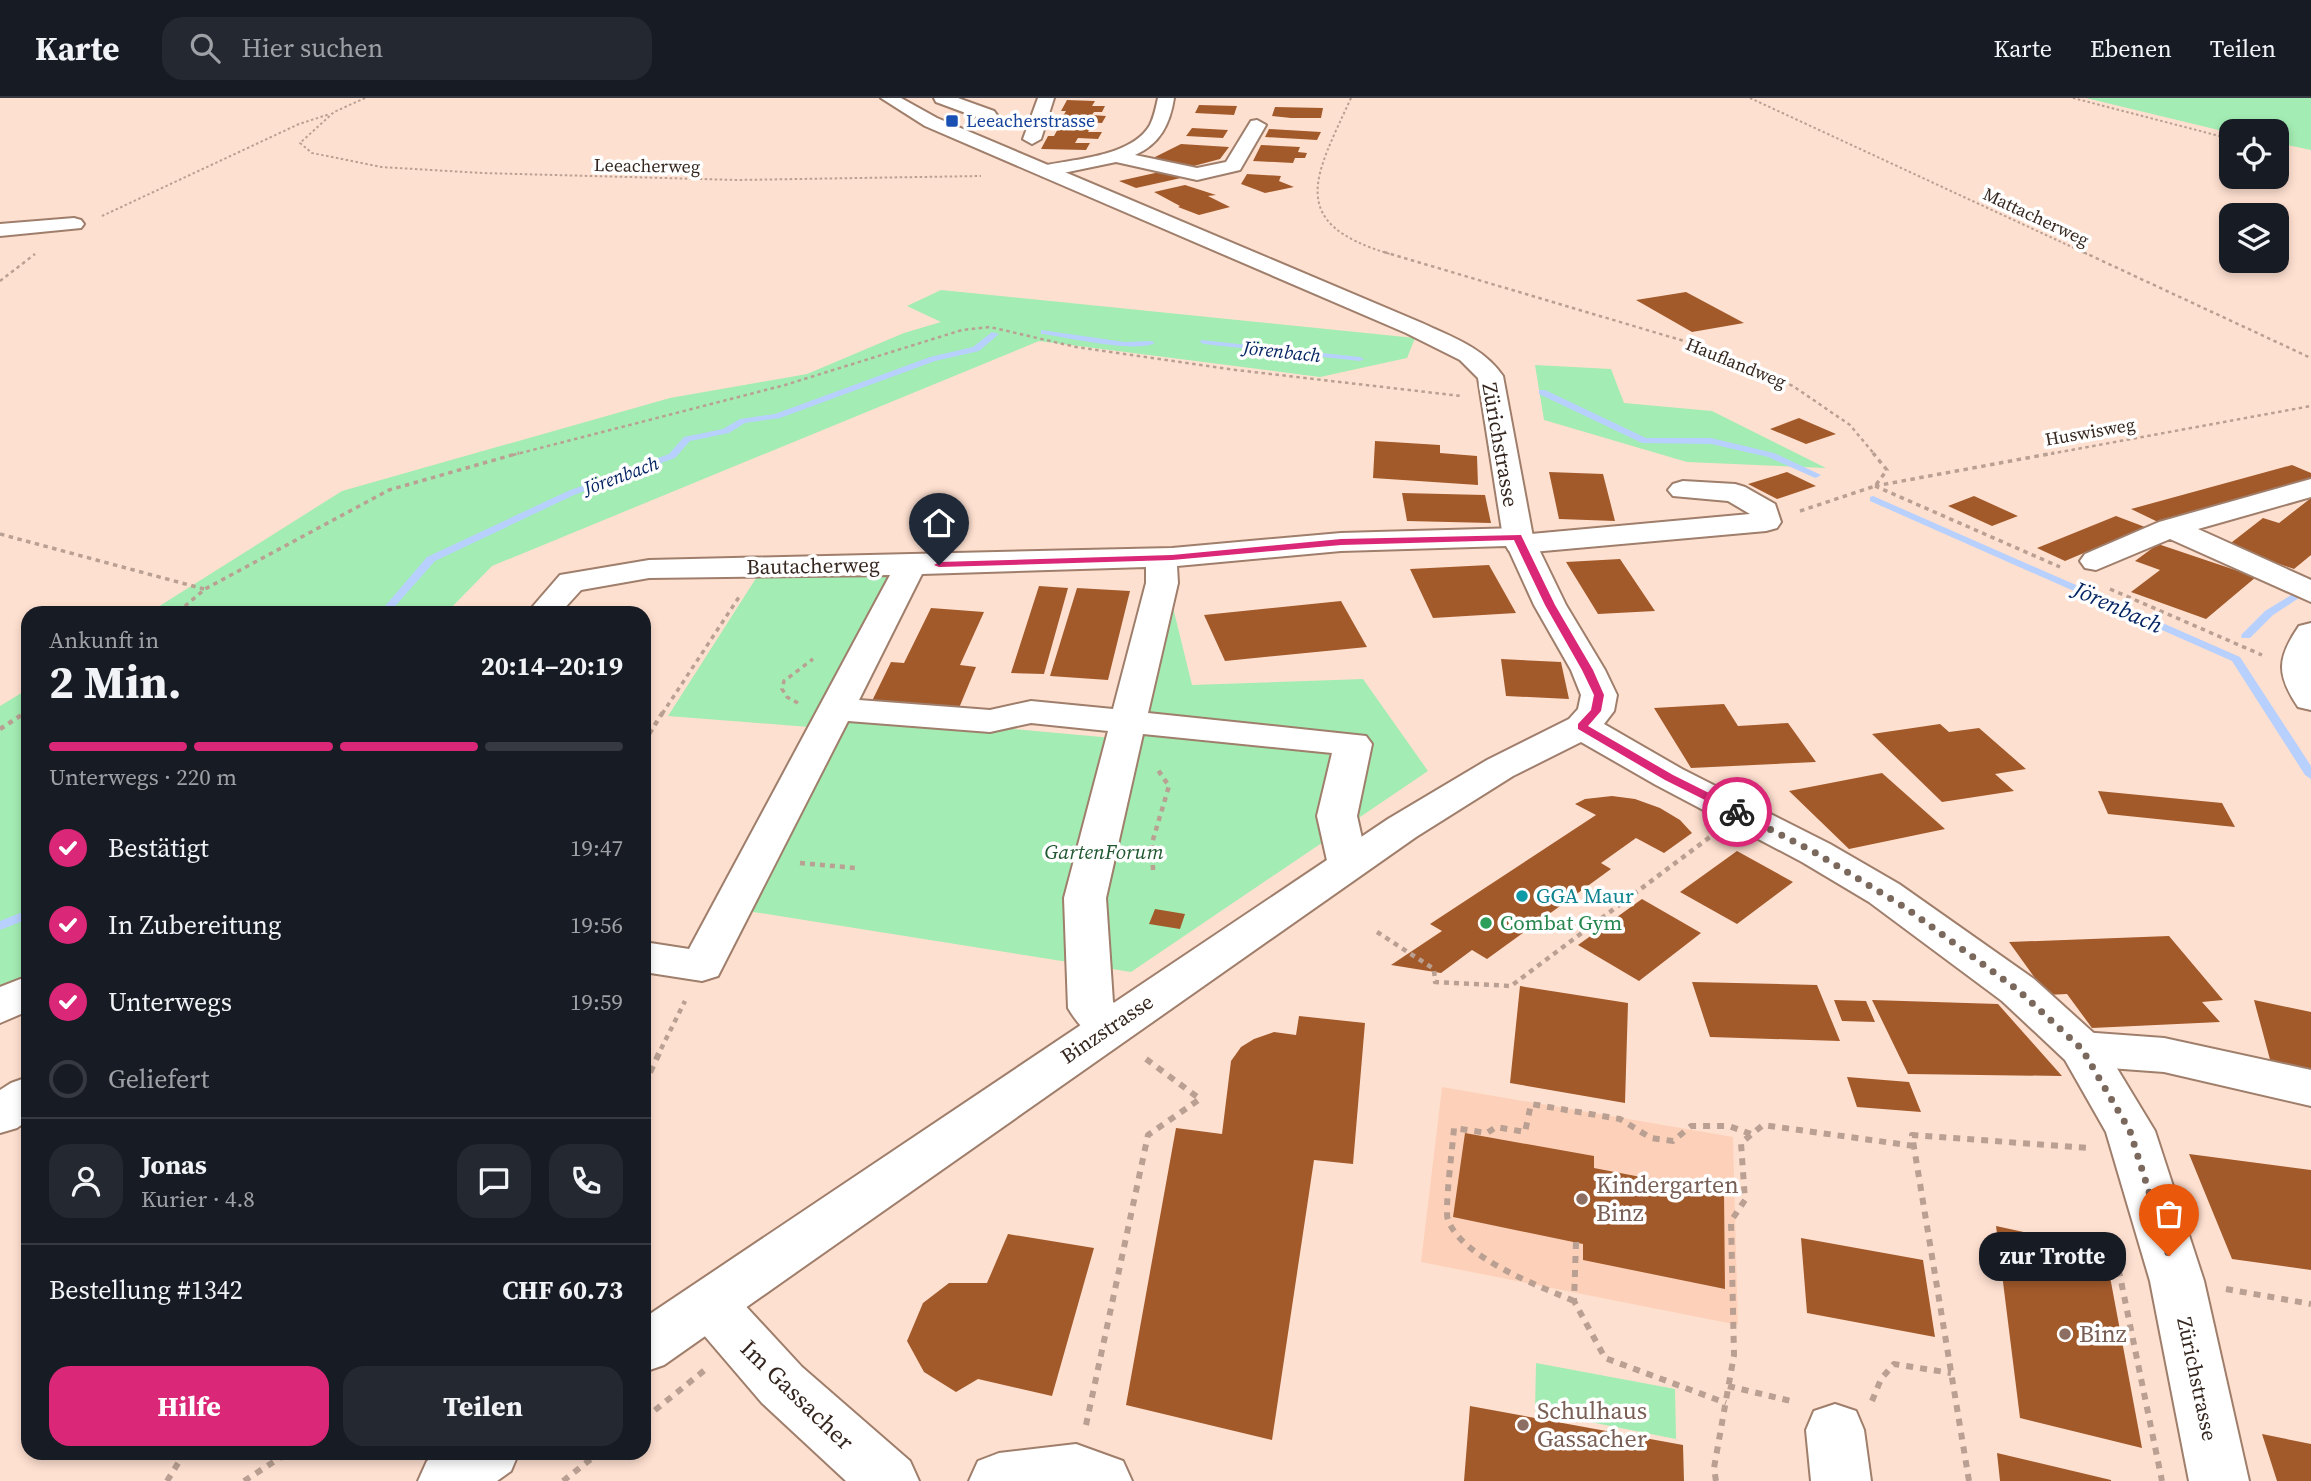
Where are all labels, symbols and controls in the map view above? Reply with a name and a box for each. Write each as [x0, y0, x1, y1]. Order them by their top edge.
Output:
search box [162, 17, 652, 80]
text: Karte [35, 26, 120, 71]
icon: search [186, 29, 224, 67]
text: Hier suchen [242, 30, 383, 66]
text: Karte [1993, 32, 2052, 65]
text: Ebenen [2090, 32, 2172, 65]
text: Teilen [2210, 32, 2276, 65]
place label: Leeacherstrasse [966, 108, 1095, 133]
marker: Leeacherstrasse [944, 113, 960, 129]
map controls [2219, 119, 2289, 273]
button: locate [2219, 119, 2289, 189]
street label: Leeacherweg [594, 152, 700, 179]
street label: Mattacherweg [1979, 181, 2093, 252]
button: layers [2219, 203, 2289, 273]
street label: Hauflandweg [1682, 331, 1790, 394]
water label: Jörenbach [1239, 334, 1323, 368]
street label: Zürichstrasse [1475, 381, 1526, 509]
street label: Huswisweg [2043, 411, 2137, 452]
water label: Jörenbach [577, 449, 663, 502]
pin [909, 493, 969, 565]
icon: home [920, 504, 958, 542]
street label: Bautacherweg [746, 550, 880, 581]
water label: Jörenbach [2066, 572, 2168, 641]
text: Ankunft in [49, 624, 159, 656]
text: 20:14–20:19 [481, 648, 623, 684]
text: 2 Min. [49, 650, 182, 713]
text: Unterwegs · 220 m [49, 761, 237, 793]
courier [1702, 777, 1772, 847]
icon: bike [1718, 793, 1756, 831]
icon: check [49, 829, 87, 867]
text: Bestätigt [108, 830, 209, 866]
text: 19:47 [570, 832, 623, 864]
park label: GartenForum [1044, 837, 1164, 866]
place label: GGA Maur [1536, 881, 1634, 910]
marker: GGA Maur [1514, 888, 1530, 904]
icon: check [49, 906, 87, 944]
text: In Zubereitung [108, 907, 282, 943]
place label: Combat Gym [1500, 908, 1622, 937]
text: 19:56 [570, 909, 623, 941]
marker: Combat Gym [1478, 915, 1494, 931]
icon: check [49, 983, 87, 1021]
text: Unterwegs [108, 984, 232, 1020]
text: 19:59 [570, 986, 623, 1018]
street label: Binzstrasse [1055, 987, 1159, 1070]
text: Geliefert [108, 1061, 209, 1097]
button: person [49, 1144, 123, 1218]
button: chat [457, 1144, 531, 1218]
button: phone [549, 1144, 623, 1218]
text: Jonas [141, 1147, 207, 1183]
place label: Kindergarten Binz [1596, 1168, 1739, 1229]
text: Kurier · 4.8 [141, 1183, 255, 1215]
pin [2139, 1184, 2199, 1256]
marker: Kindergarten Binz [1574, 1191, 1590, 1207]
icon: bag [2150, 1195, 2188, 1233]
callout: zur Trotte [1980, 1232, 2127, 1280]
text: zur Trotte [2000, 1240, 2105, 1272]
text: Bestellung #1342 [49, 1272, 243, 1308]
text: CHF 60.73 [502, 1272, 623, 1308]
street label: Zürichstrasse [2170, 1314, 2225, 1443]
place label: Binz [2079, 1317, 2127, 1350]
marker: Binz [2057, 1326, 2073, 1342]
street label: Im Gassacher [733, 1332, 861, 1457]
button: Hilfe [49, 1366, 329, 1446]
button: Teilen [343, 1366, 623, 1446]
place label: Schulhaus Gassacher [1537, 1394, 1647, 1455]
marker: Schulhaus Gassacher [1515, 1417, 1531, 1433]

